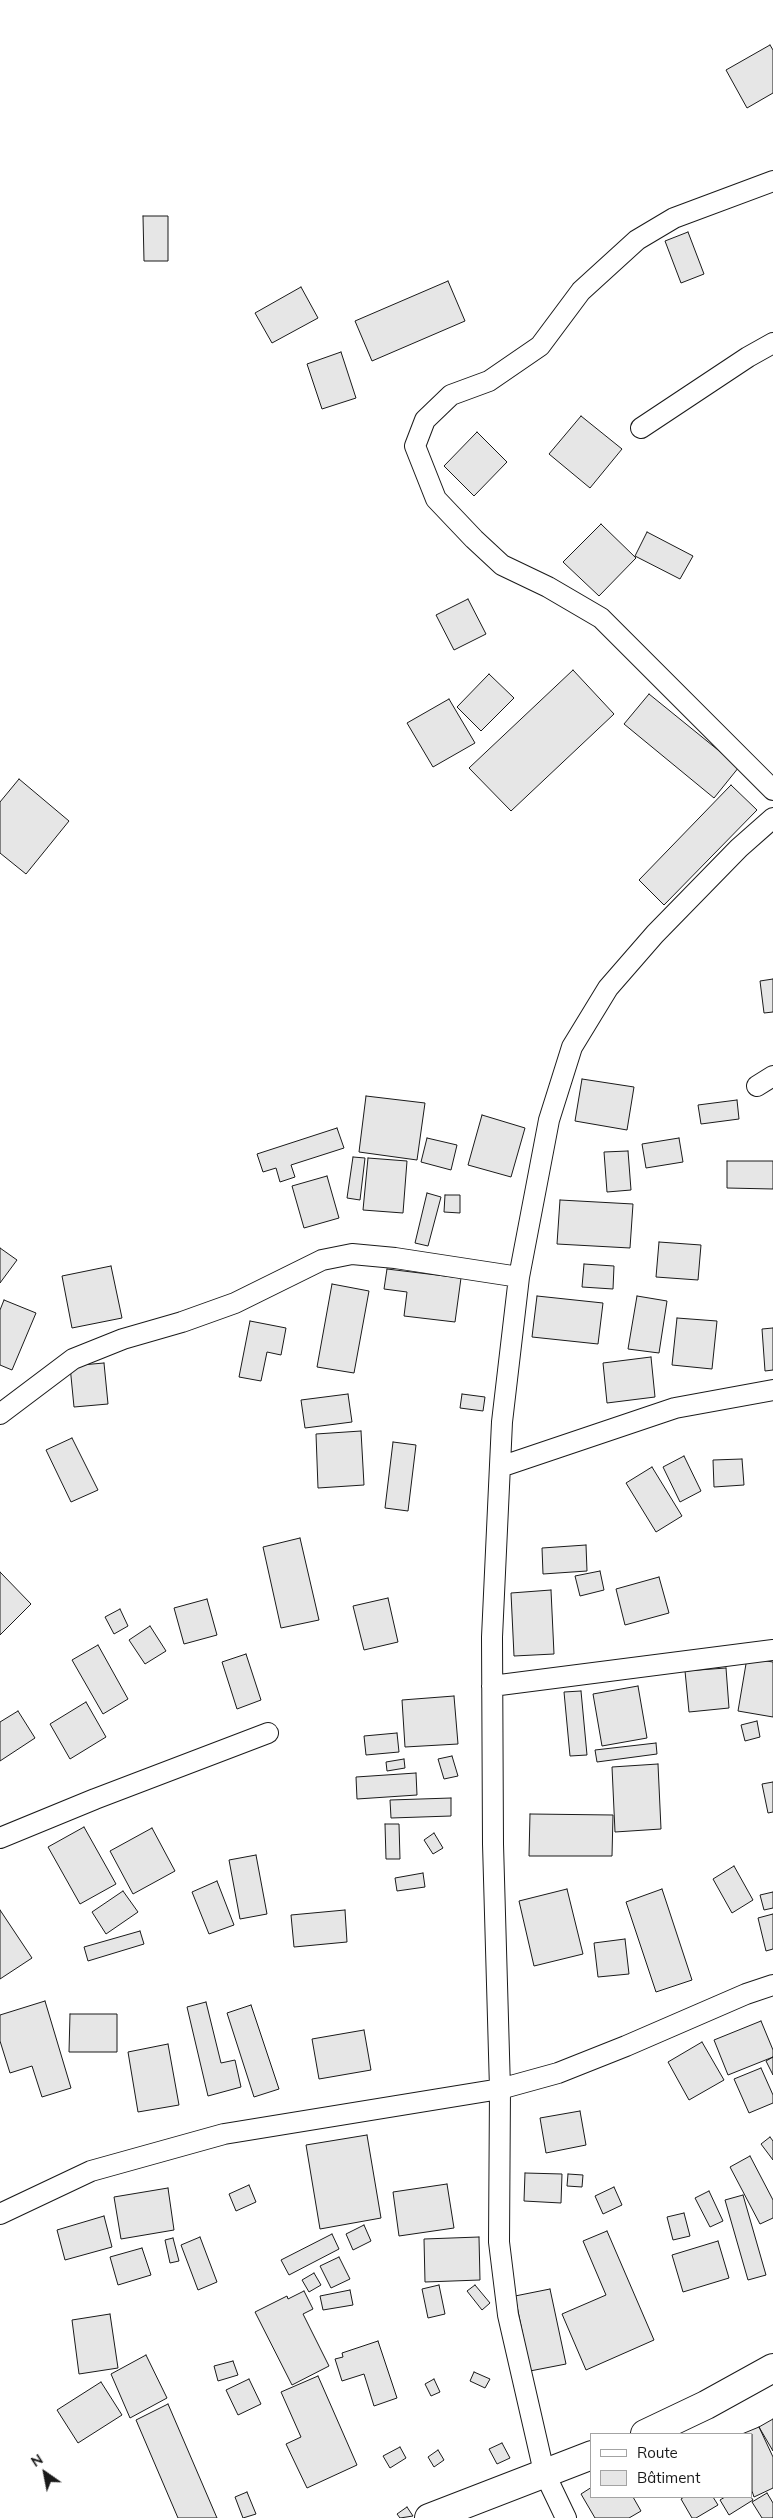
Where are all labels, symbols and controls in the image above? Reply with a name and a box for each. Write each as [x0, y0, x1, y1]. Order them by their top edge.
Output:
legend [590, 2433, 753, 2498]
text: Route [637, 2443, 678, 2462]
north arrow [20, 2448, 70, 2498]
text: N [27, 2450, 46, 2471]
text: Bâtiment [637, 2468, 700, 2487]

